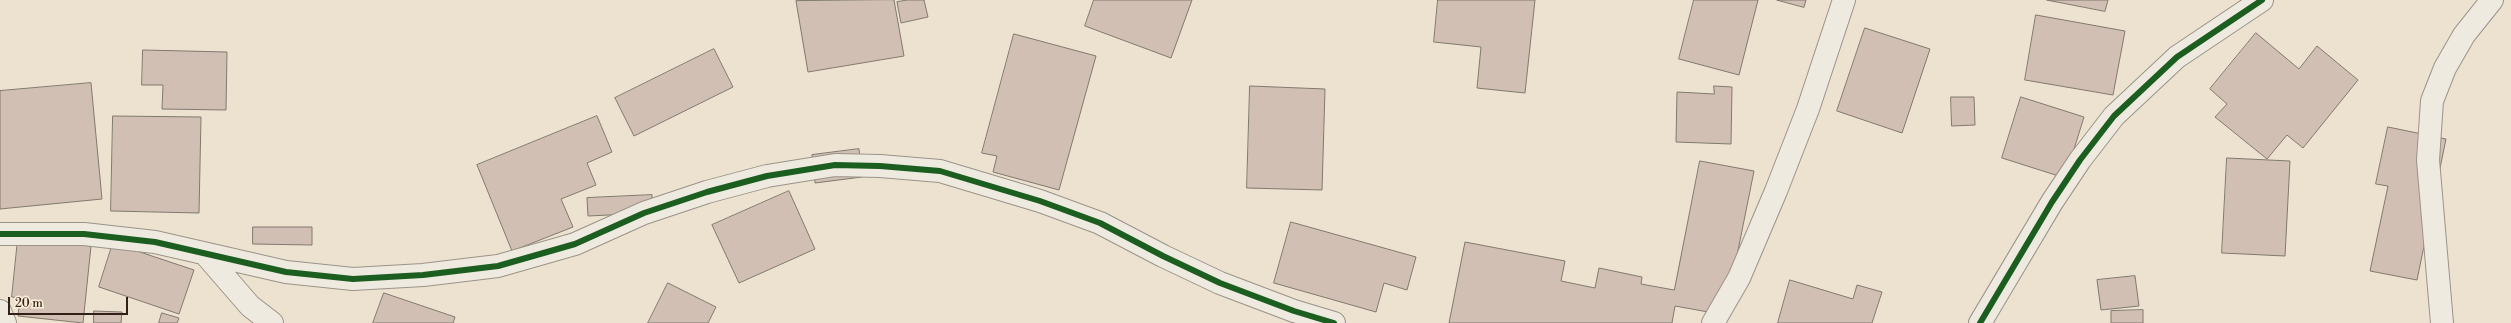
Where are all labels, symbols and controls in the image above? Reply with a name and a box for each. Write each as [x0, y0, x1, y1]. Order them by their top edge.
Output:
scale bar [10, 289, 130, 315]
text: 20 m [15, 296, 43, 311]

